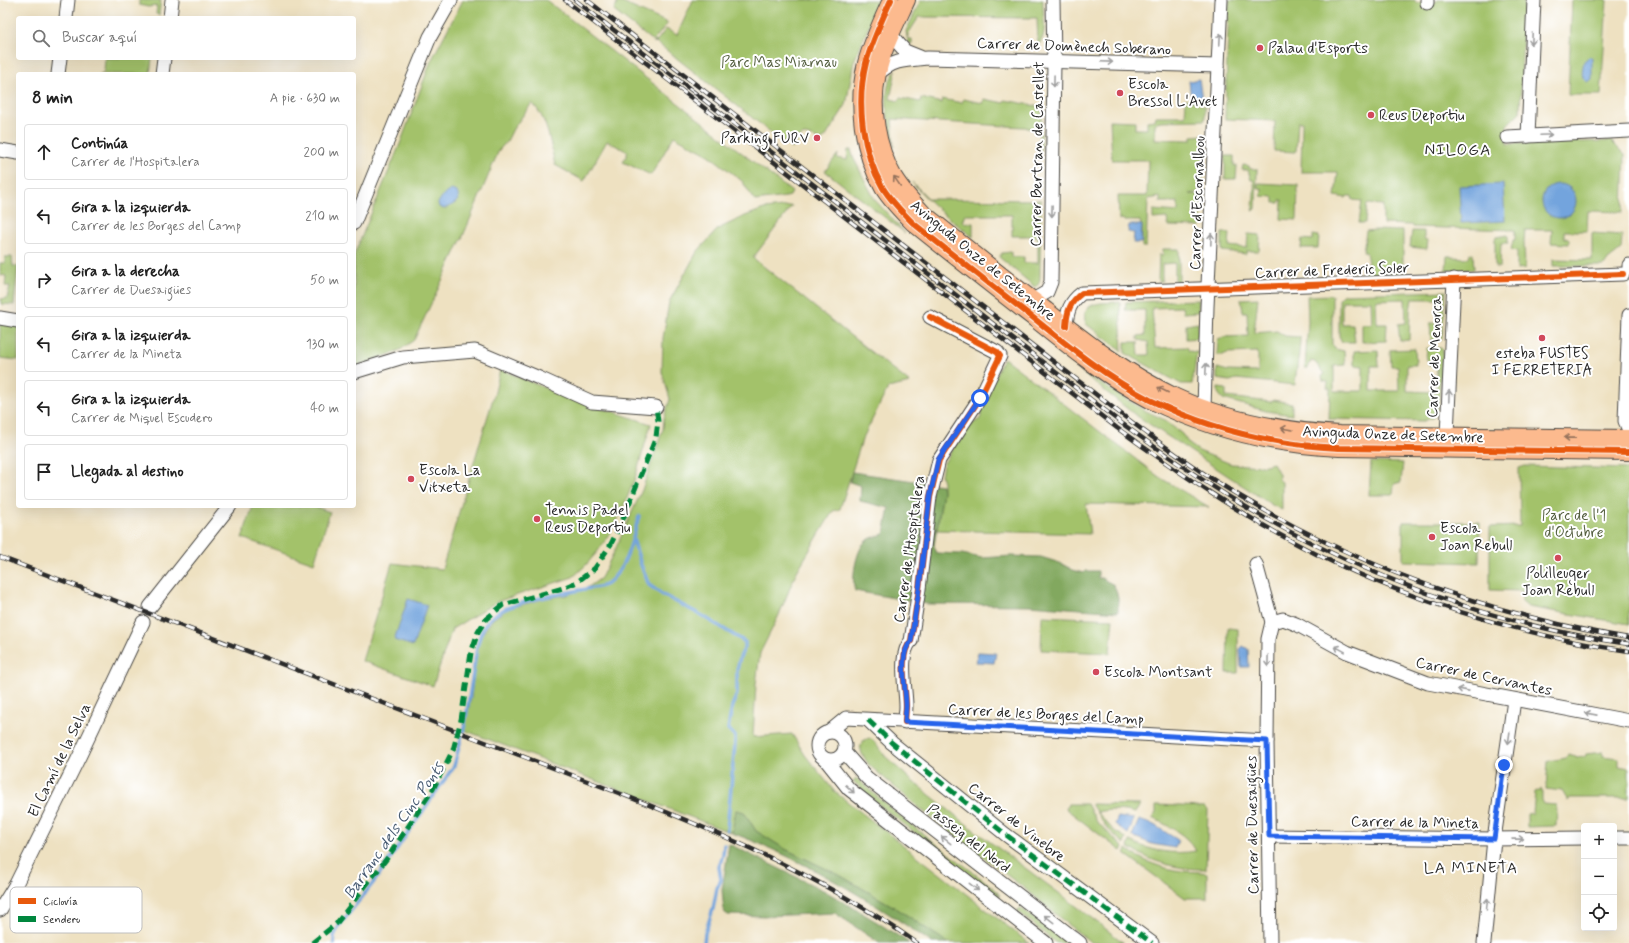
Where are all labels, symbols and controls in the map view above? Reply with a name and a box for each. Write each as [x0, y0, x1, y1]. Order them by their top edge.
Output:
search box [16, 16, 356, 60]
icon: search [30, 27, 52, 49]
text: Buscar aquí [62, 28, 137, 48]
one-way arrow [1529, 32, 1536, 45]
one-way arrow [1216, 33, 1223, 46]
street label: Carrer de Domènech Soberano [976, 34, 1171, 60]
place label: Palau d'Esports [1268, 39, 1368, 59]
marker: Palau d'Esports [1255, 43, 1265, 53]
park label: Parc Mas Miarnau [721, 53, 837, 73]
one-way arrow [1100, 59, 1113, 66]
street label: Carrer Bertran de Castellet [1026, 61, 1050, 247]
one-way arrow [1050, 74, 1058, 87]
place label: Escola Bressol L'Avet [1128, 75, 1218, 112]
text: 8 min [32, 87, 73, 109]
marker: Escola Bressol L'Avet [1115, 88, 1125, 98]
text: A pie · 630 m [270, 90, 340, 107]
place label: Reus Deportiu [1379, 106, 1465, 126]
marker: Reus Deportiu [1366, 110, 1376, 120]
place label: Parking FURV [721, 129, 809, 150]
one-way arrow [1539, 131, 1552, 138]
marker: Parking FURV [812, 133, 822, 143]
text: Continúa [71, 134, 128, 154]
street label: Carrer d'Escornalbou [1186, 136, 1210, 271]
district label: NILOGA [1425, 140, 1491, 161]
icon: ahead [33, 141, 55, 163]
text: 200 m [304, 144, 339, 161]
text: Carrer de l'Hospitalera [71, 154, 200, 171]
one-way arrow [893, 176, 901, 187]
street label: Avinguda Onze de Setembre [905, 196, 1059, 326]
text: Gira a la izquierda [71, 198, 190, 218]
one-way arrow [1048, 204, 1056, 217]
icon: left [33, 205, 55, 227]
text: 210 m [305, 208, 339, 225]
text: Carrer de les Borges del Camp [71, 218, 241, 235]
one-way arrow [1208, 233, 1215, 246]
street label: Carrer de Frederic Soler [1255, 258, 1409, 284]
text: Gira a la derecha [71, 262, 180, 282]
icon: right [33, 269, 55, 291]
text: 50 m [310, 272, 339, 289]
text: Carrer de Duesaigües [71, 282, 191, 299]
street label: Carrer de Menorca [1423, 295, 1447, 418]
text: Gira a la izquierda [71, 326, 190, 346]
icon: left [33, 333, 55, 355]
marker: esteba FUSTES I FERRETERIA [1537, 333, 1547, 343]
text: 130 m [306, 336, 339, 353]
place label: esteba FUSTES I FERRETERIA [1492, 344, 1592, 381]
text: Carrer de la Mineta [71, 346, 182, 363]
one-way arrow [1202, 363, 1209, 376]
one-way arrow [1157, 386, 1169, 393]
route start [971, 389, 989, 407]
text: Gira a la izquierda [71, 390, 190, 410]
one-way arrow [1445, 390, 1452, 403]
icon: left [33, 397, 55, 419]
text: 40 m [310, 400, 339, 417]
text: Carrer de Miquel Escudero [71, 410, 213, 427]
street label: Avinguda Onze de Setembre [1302, 422, 1484, 449]
one-way arrow [1281, 425, 1294, 433]
one-way arrow [1564, 434, 1577, 442]
icon: arrive [33, 461, 55, 483]
place label: Escola La Vitxeta [419, 461, 481, 498]
text: Llegada al destino [71, 462, 184, 482]
marker: Escola La Vitxeta [406, 474, 416, 484]
street label: Carrer de l'Hospitalera [890, 474, 930, 624]
place label: Tennis Padel Reus Deportiu [545, 501, 631, 538]
park label: Parc de l'1 d'Octubre [1542, 506, 1606, 543]
marker: Tennis Padel Reus Deportiu [532, 514, 542, 524]
place label: Escola Joan Rebull [1440, 519, 1512, 556]
marker: Escola Joan Rebull [1427, 532, 1437, 542]
marker: Polilleuger Joan Rebull [1553, 553, 1563, 563]
place label: Polilleuger Joan Rebull [1522, 564, 1594, 601]
one-way arrow [1334, 644, 1346, 652]
street label: Carrer de Cervantes [1414, 653, 1554, 701]
one-way arrow [1264, 654, 1272, 667]
place label: Escola Montsant [1104, 663, 1212, 683]
marker: Escola Montsant [1091, 667, 1101, 677]
one-way arrow [1457, 685, 1470, 693]
street label: El Camí de la Selva [24, 700, 96, 821]
street label: Carrer de les Borges del Camp [947, 700, 1145, 730]
one-way arrow [1585, 710, 1598, 718]
one-way arrow [1505, 731, 1513, 744]
street label: Carrer de Duesaigües [1242, 755, 1265, 894]
route end [1495, 756, 1513, 774]
water label: Barranc dels Cinc Ponts [339, 757, 450, 903]
street label: Carrer de Vinebre [964, 778, 1069, 867]
one-way arrow [845, 784, 855, 794]
street label: Passeig del Nord [922, 800, 1014, 878]
street label: Carrer de la Mineta [1351, 812, 1480, 834]
map controls [1581, 823, 1617, 931]
button: + [1581, 823, 1617, 859]
one-way arrow [1511, 835, 1524, 843]
one-way arrow [941, 836, 952, 844]
district label: LA MINETA [1424, 858, 1518, 879]
button: − [1581, 859, 1617, 895]
one-way arrow [968, 883, 979, 891]
legend [10, 887, 142, 933]
text: Ciclovía [43, 895, 78, 909]
button: locate [1581, 895, 1617, 931]
one-way arrow [1484, 898, 1491, 911]
text: Sendero [43, 913, 80, 927]
one-way arrow [1044, 915, 1055, 923]

